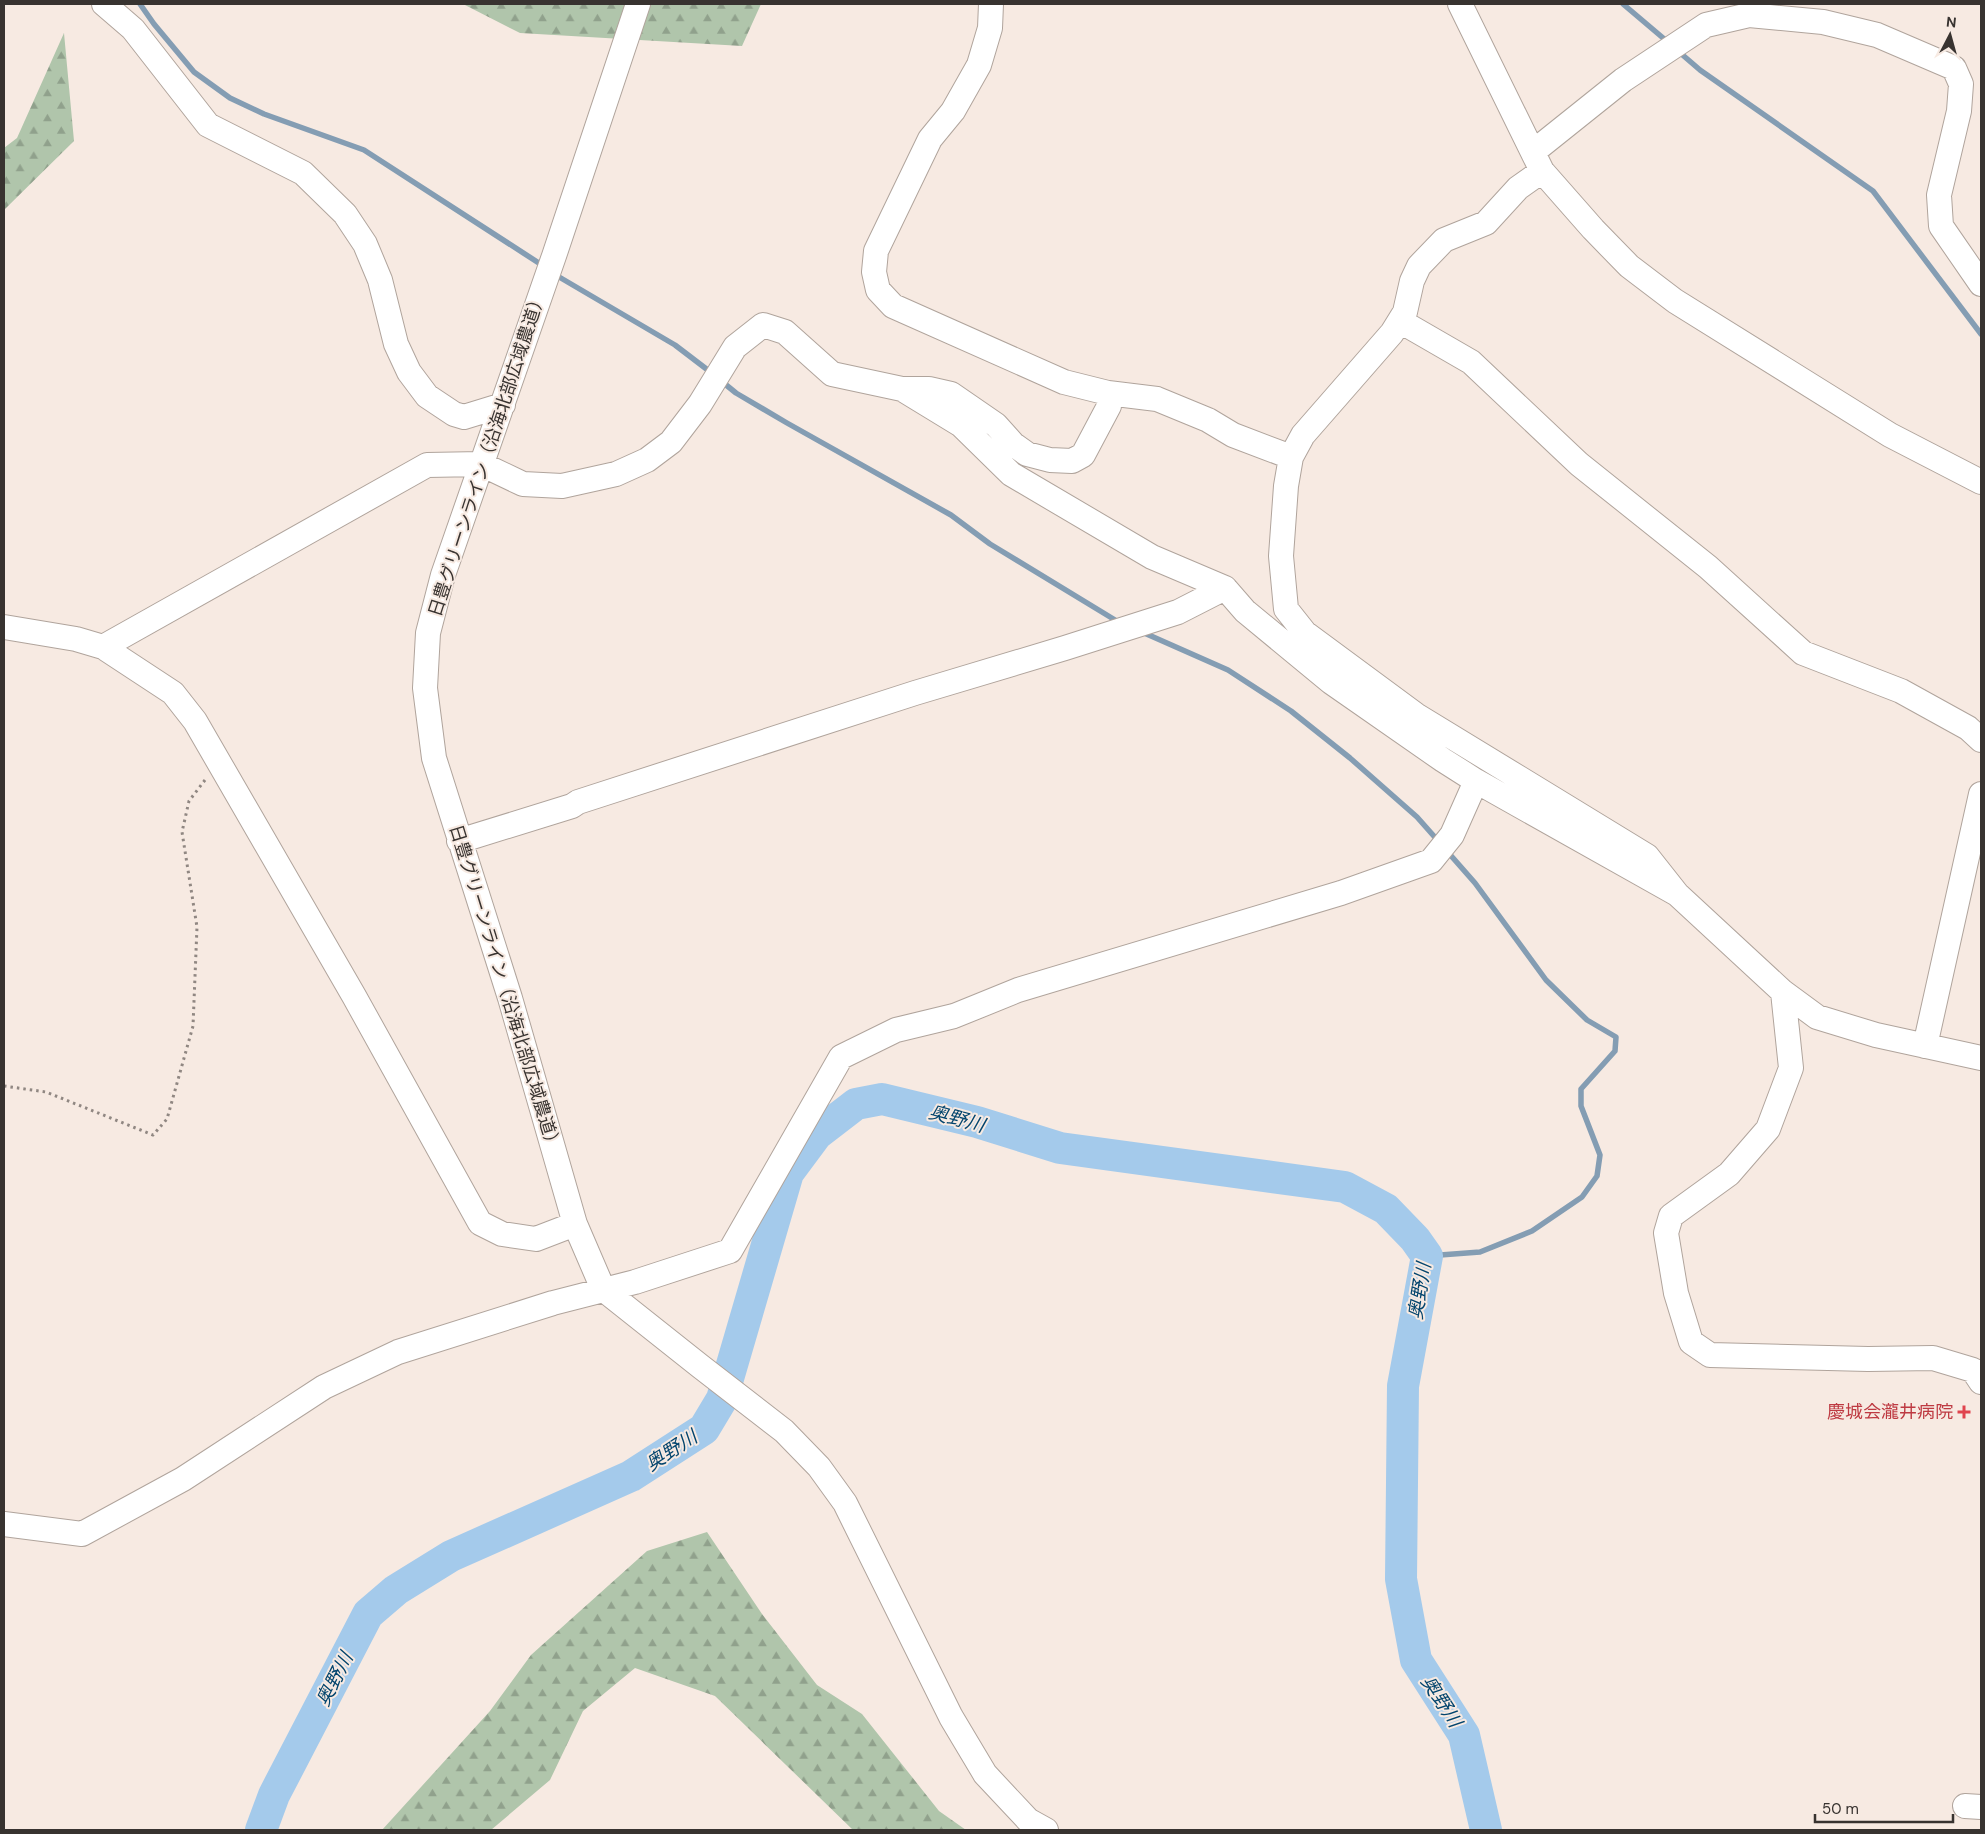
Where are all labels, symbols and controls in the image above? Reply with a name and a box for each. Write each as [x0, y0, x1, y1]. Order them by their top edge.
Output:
north arrow [1925, 10, 1975, 60]
text: N [1945, 13, 1957, 32]
street label: 日豊グリーンライン（沿海北部広域農道） [423, 288, 551, 620]
street label: 日豊グリーンライン（沿海北部広域農道） [444, 821, 566, 1155]
water label: 奥野川 [926, 1099, 990, 1138]
water label: 奥野川 [1403, 1259, 1437, 1321]
place label: 慶城会瀧井病院 [1827, 1400, 1953, 1424]
marker: 慶城会瀧井病院 [1957, 1405, 1971, 1419]
water label: 奥野川 [641, 1423, 704, 1476]
water label: 奥野川 [310, 1646, 359, 1710]
water label: 奥野川 [1416, 1671, 1469, 1734]
scale bar [1815, 1792, 1952, 1824]
text: 50 m [1822, 1799, 1859, 1819]

